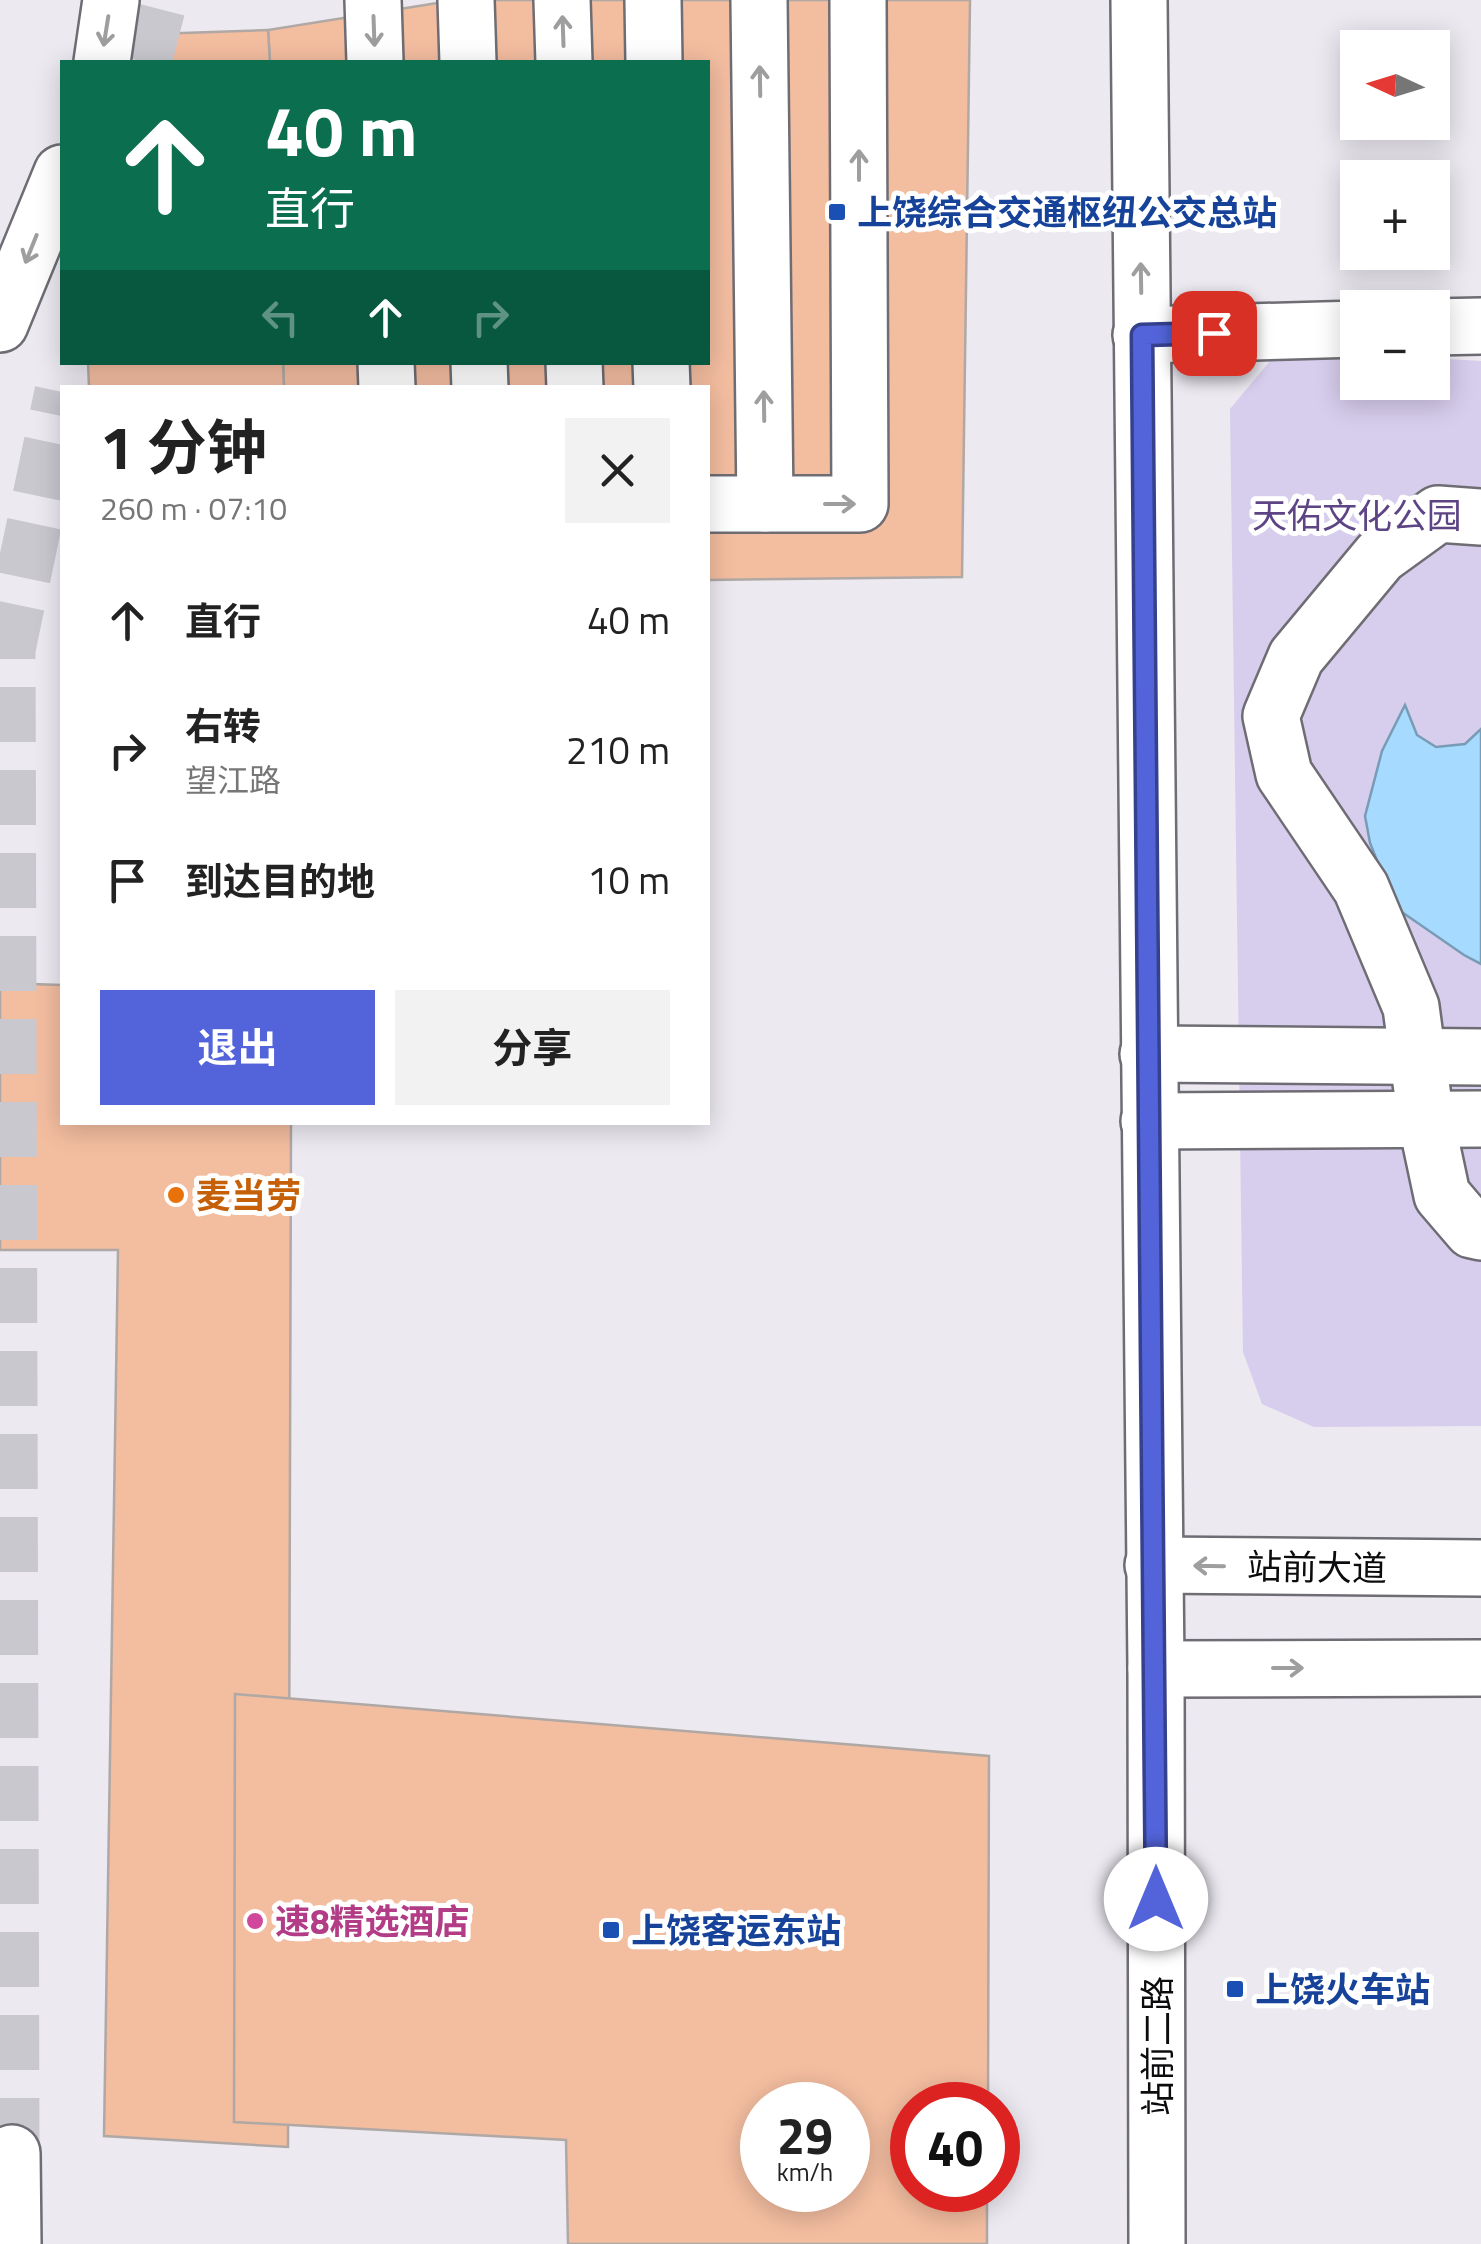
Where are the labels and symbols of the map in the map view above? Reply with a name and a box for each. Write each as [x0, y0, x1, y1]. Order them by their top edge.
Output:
one-way arrow [97, 15, 115, 47]
one-way arrow [365, 15, 384, 47]
one-way arrow [554, 16, 573, 48]
north arrow [1340, 30, 1450, 140]
one-way arrow [750, 66, 769, 98]
one-way arrow [850, 149, 868, 182]
place label: 上饶综合交通枢纽公交总站 [857, 185, 1277, 239]
marker: 上饶综合交通枢纽公交总站 [826, 201, 848, 223]
one-way arrow [20, 233, 38, 263]
one-way arrow [1132, 262, 1150, 294]
pin [1172, 291, 1257, 376]
one-way arrow [754, 391, 774, 424]
park label: 天佑文化公园 [1252, 488, 1462, 542]
one-way arrow [822, 494, 855, 514]
place label: 麦当劳 [196, 1168, 301, 1222]
marker: 麦当劳 [165, 1184, 187, 1206]
street label: 站前大道 [1247, 1539, 1387, 1595]
one-way arrow [1193, 1556, 1226, 1576]
one-way arrow [1272, 1658, 1304, 1678]
position arrow [1104, 1847, 1208, 1951]
place label: 速8精选酒店 [275, 1894, 470, 1948]
place label: 上饶客运东站 [631, 1903, 841, 1957]
marker: 速8精选酒店 [244, 1910, 266, 1932]
marker: 上饶客运东站 [600, 1919, 622, 1941]
place label: 上饶火车站 [1255, 1962, 1430, 2016]
street label: 站前二路 [1130, 1976, 1184, 2116]
marker: 上饶火车站 [1224, 1978, 1246, 2000]
speed limit sign: 40 [890, 2082, 1020, 2212]

